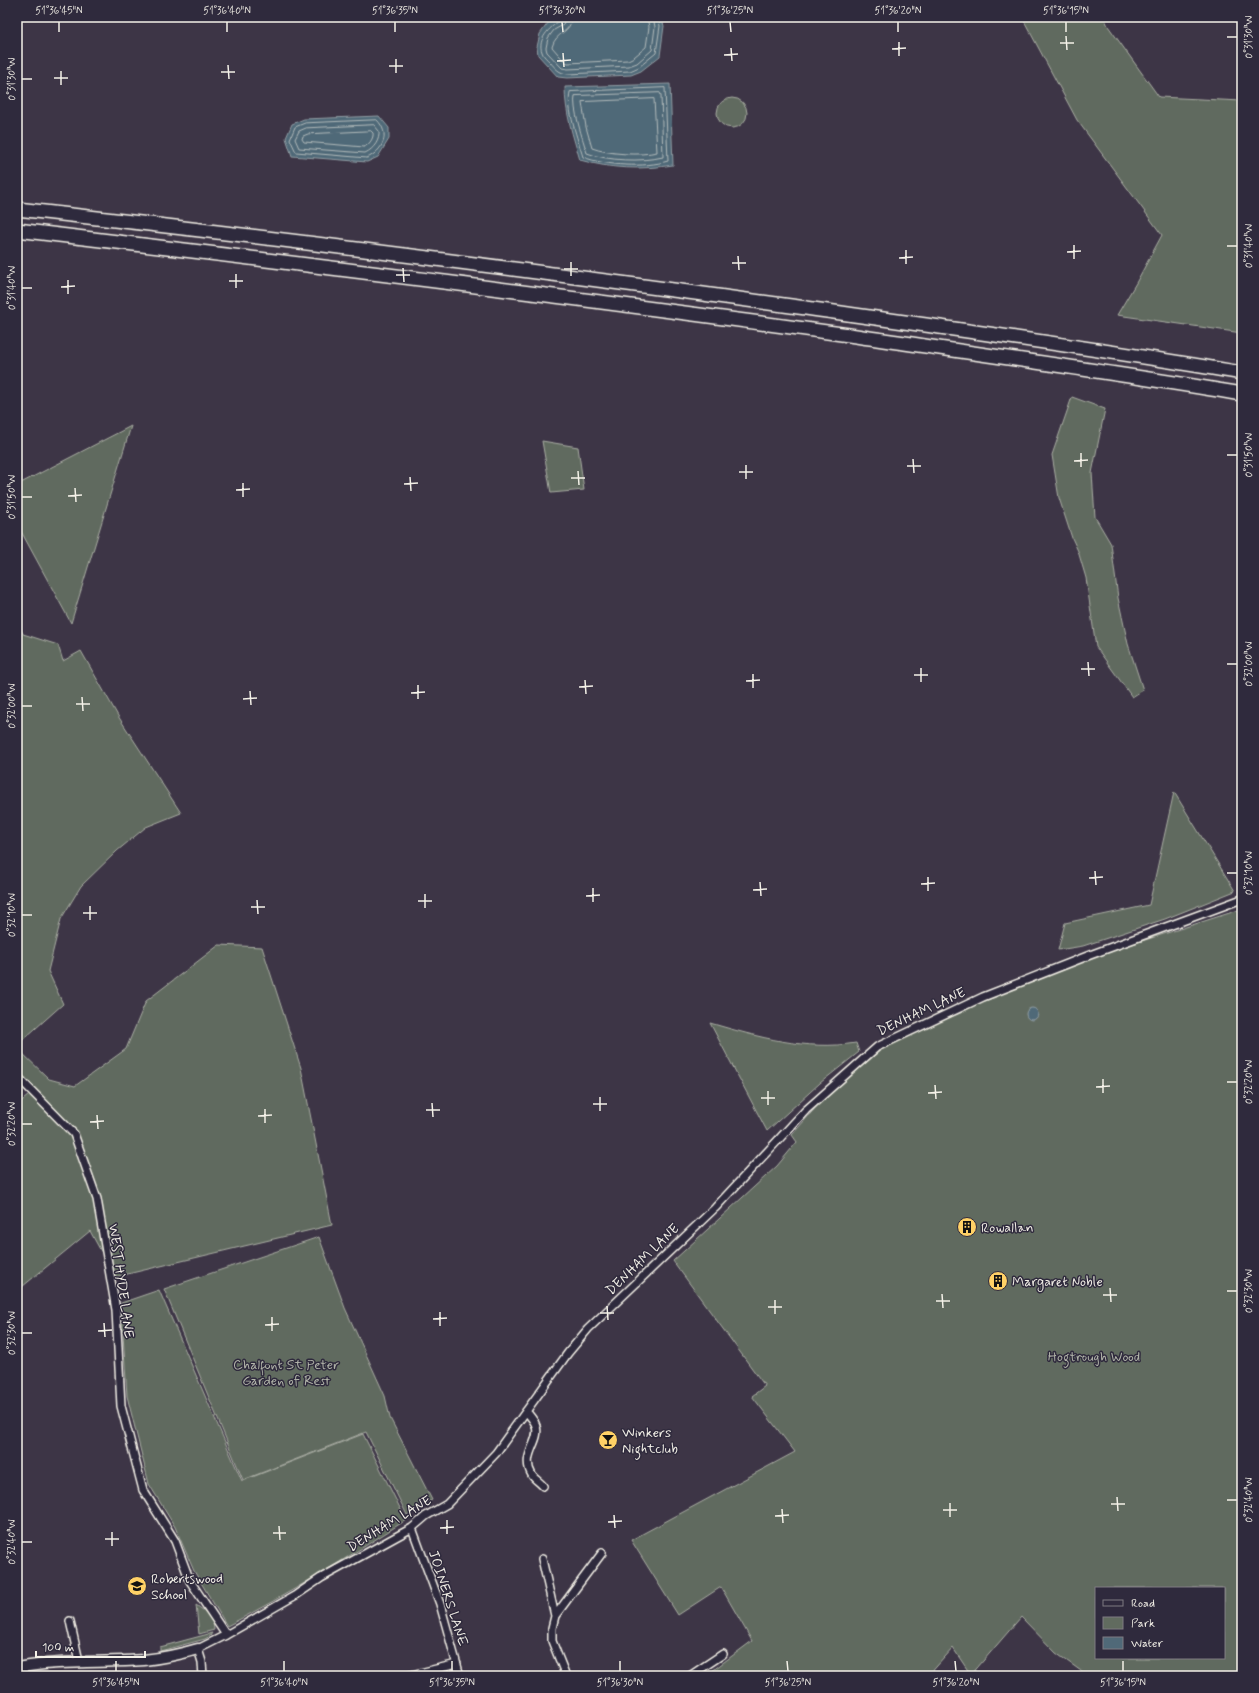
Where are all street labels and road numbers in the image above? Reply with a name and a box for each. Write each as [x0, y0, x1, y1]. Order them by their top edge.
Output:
street label: DENHAM LANE [874, 984, 969, 1040]
street label: DENHAM LANE [602, 1220, 683, 1299]
street label: WEST HYDE LANE [104, 1223, 138, 1340]
street label: DENHAM LANE [344, 1492, 435, 1556]
street label: JOINERS LANE [424, 1548, 472, 1649]

